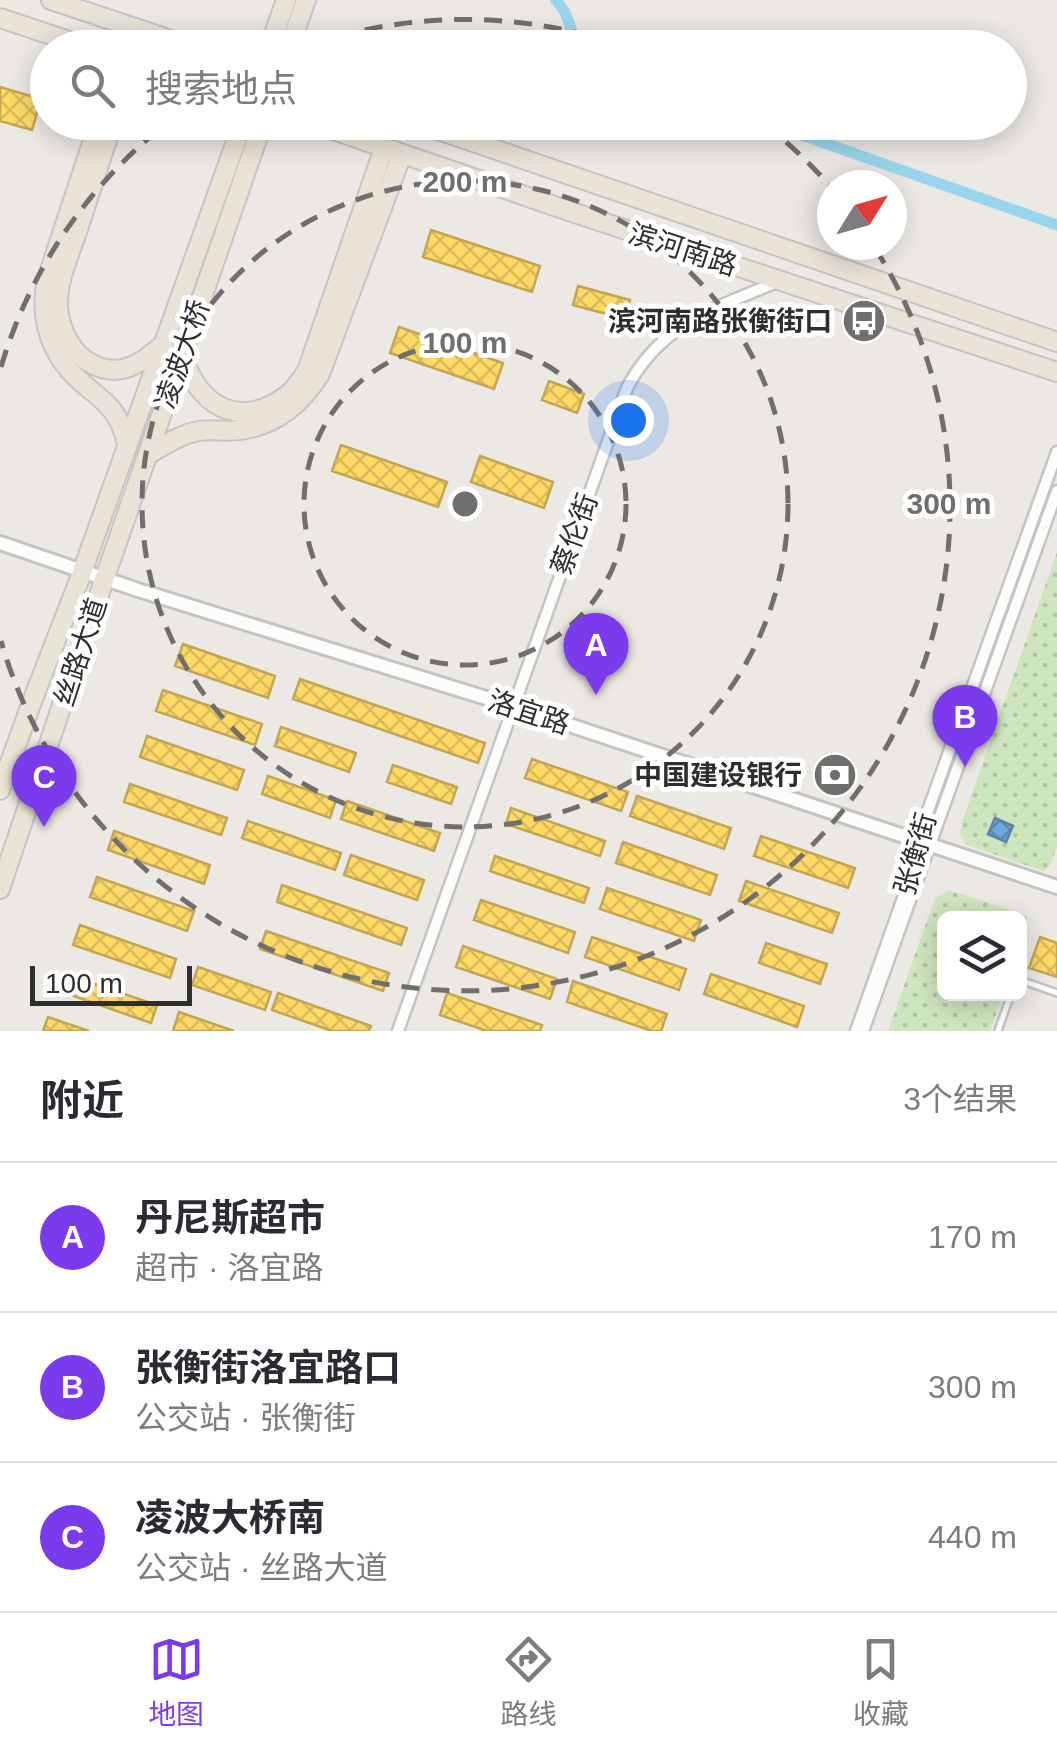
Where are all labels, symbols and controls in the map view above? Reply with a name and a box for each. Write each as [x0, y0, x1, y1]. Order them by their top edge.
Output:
search box [30, 30, 1027, 140]
icon: search [65, 58, 120, 113]
text: 搜索地点 [145, 68, 297, 110]
text: 200 m [422, 165, 508, 198]
north arrow [817, 170, 907, 260]
street label: 滨河南路 [625, 217, 741, 282]
street label: 凌波大桥 [150, 296, 215, 412]
bus stop icon: 滨河南路张衡街口 [841, 298, 887, 344]
place label: 滨河南路张衡街口 [608, 306, 832, 337]
text: 100 m [422, 326, 508, 359]
your location [603, 395, 654, 446]
centre of rings [447, 486, 483, 522]
text: 300 m [906, 487, 992, 520]
street label: 蔡伦街 [546, 489, 603, 579]
street label: 丝路大道 [48, 594, 113, 710]
pin: A [564, 612, 628, 695]
pin: B [932, 684, 998, 767]
street label: 洛宜路 [484, 685, 574, 740]
pin: C [12, 744, 76, 827]
bank icon: 中国建设银行 [812, 752, 858, 798]
place label: 中国建设银行 [634, 760, 802, 791]
street label: 张衡街 [889, 809, 942, 899]
map controls [937, 911, 1027, 1001]
button: layers [937, 911, 1027, 1001]
scale bar [30, 961, 192, 1006]
text: 100 m [45, 968, 123, 999]
text: 附近 [40, 1077, 124, 1124]
text: 3个结果 [903, 1081, 1017, 1117]
text: 丹尼斯超市 [135, 1197, 325, 1239]
text: A [61, 1219, 84, 1255]
text: 170 m [928, 1219, 1017, 1255]
text: 超市 · 洛宜路 [135, 1250, 323, 1286]
text: 张衡街洛宜路口 [135, 1347, 401, 1389]
text: B [61, 1369, 84, 1405]
text: 300 m [928, 1369, 1017, 1405]
text: 公交站 · 张衡街 [135, 1400, 355, 1436]
text: 凌波大桥南 [135, 1497, 325, 1539]
text: C [61, 1519, 84, 1555]
text: 440 m [928, 1519, 1017, 1555]
text: 公交站 · 丝路大道 [135, 1550, 387, 1586]
tab: 地图 [148, 1632, 204, 1732]
tab: 路线 [500, 1632, 557, 1732]
tab: 收藏 [853, 1632, 909, 1732]

